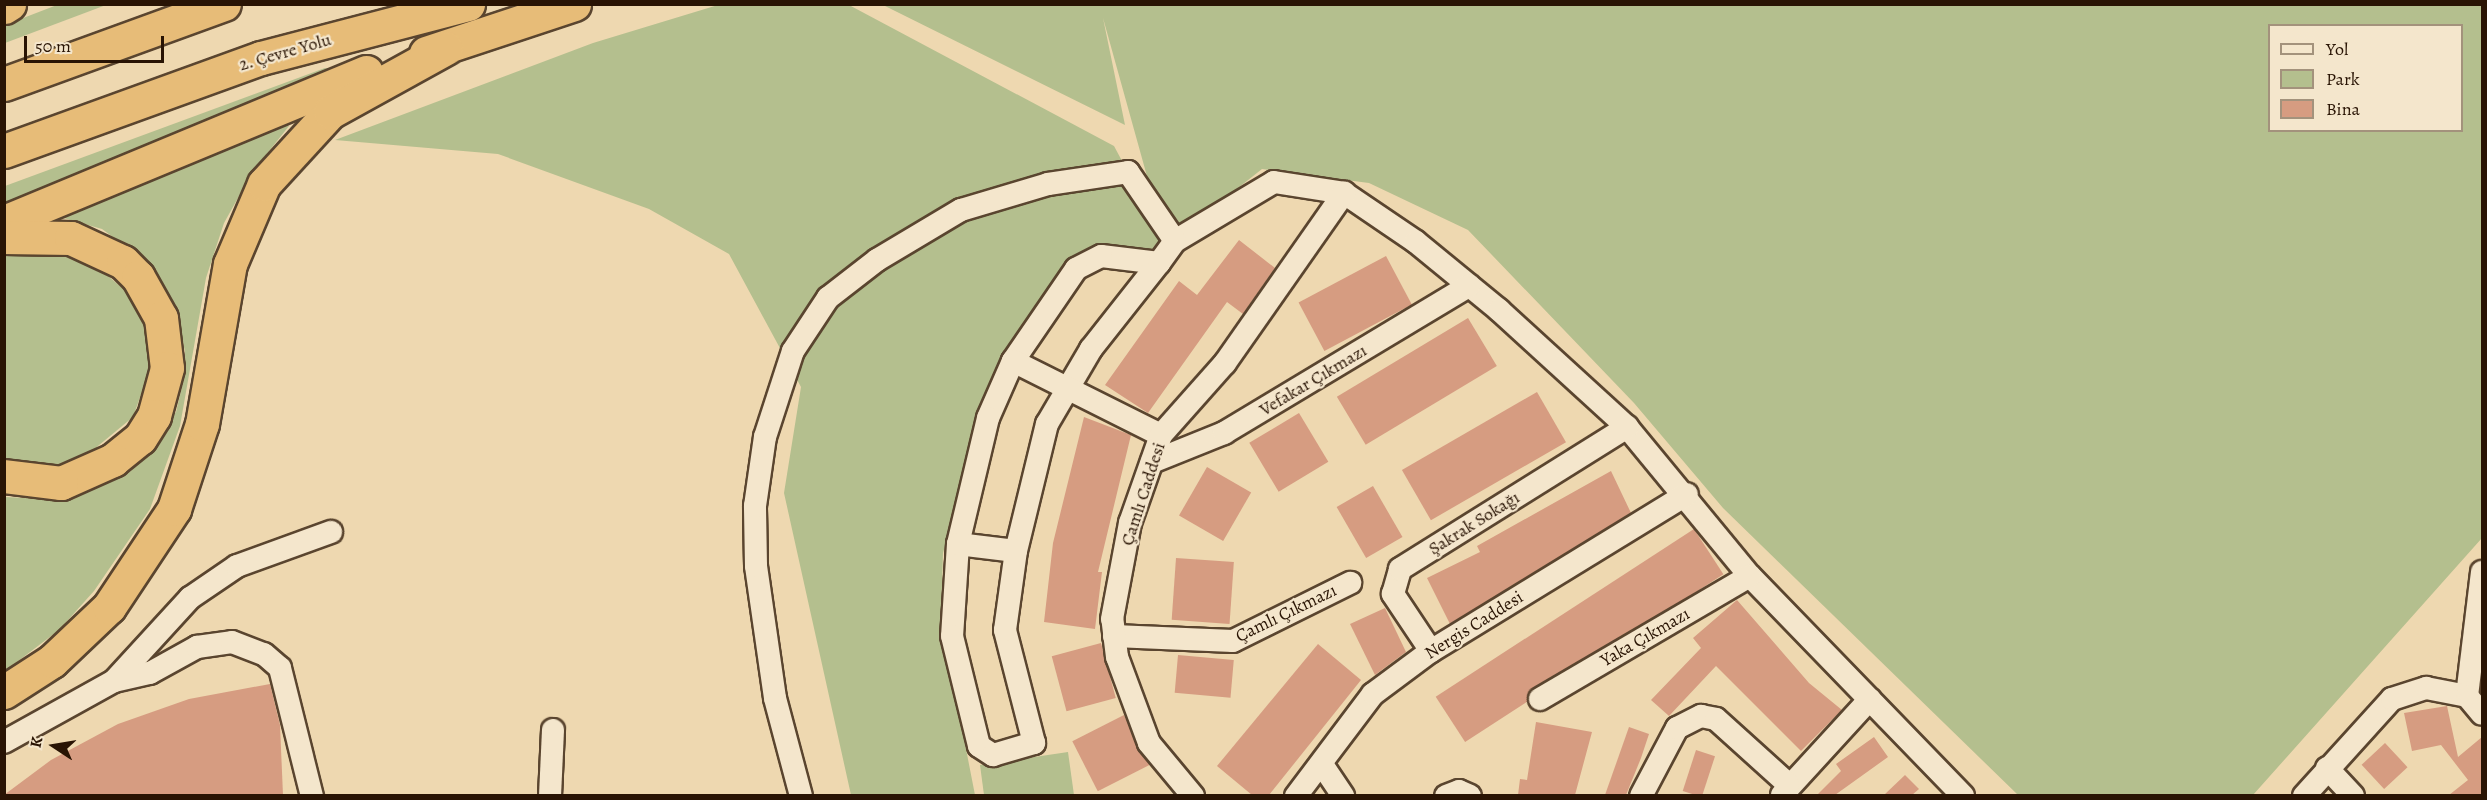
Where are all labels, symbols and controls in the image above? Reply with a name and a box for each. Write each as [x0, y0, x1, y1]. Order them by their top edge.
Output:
scale bar [27, 24, 166, 62]
legend [2268, 24, 2463, 132]
street label: 2. Çevre Yolu [236, 29, 334, 75]
text: 50 m [35, 34, 71, 58]
text: Yol [2326, 37, 2348, 61]
text: Park [2326, 67, 2360, 91]
text: Bina [2326, 97, 2360, 121]
street label: Vefakar Çıkmazı [1255, 340, 1371, 420]
street label: Çamlı Caddesi [1116, 440, 1170, 548]
street label: Şakrak Sokağı [1424, 486, 1524, 560]
street label: Çamlı Çıkmazı [1232, 579, 1340, 647]
street label: Nergis Caddesi [1421, 586, 1527, 664]
street label: Yaka Çıkmazı [1596, 603, 1694, 671]
north arrow [24, 716, 84, 776]
text: K [25, 735, 48, 750]

